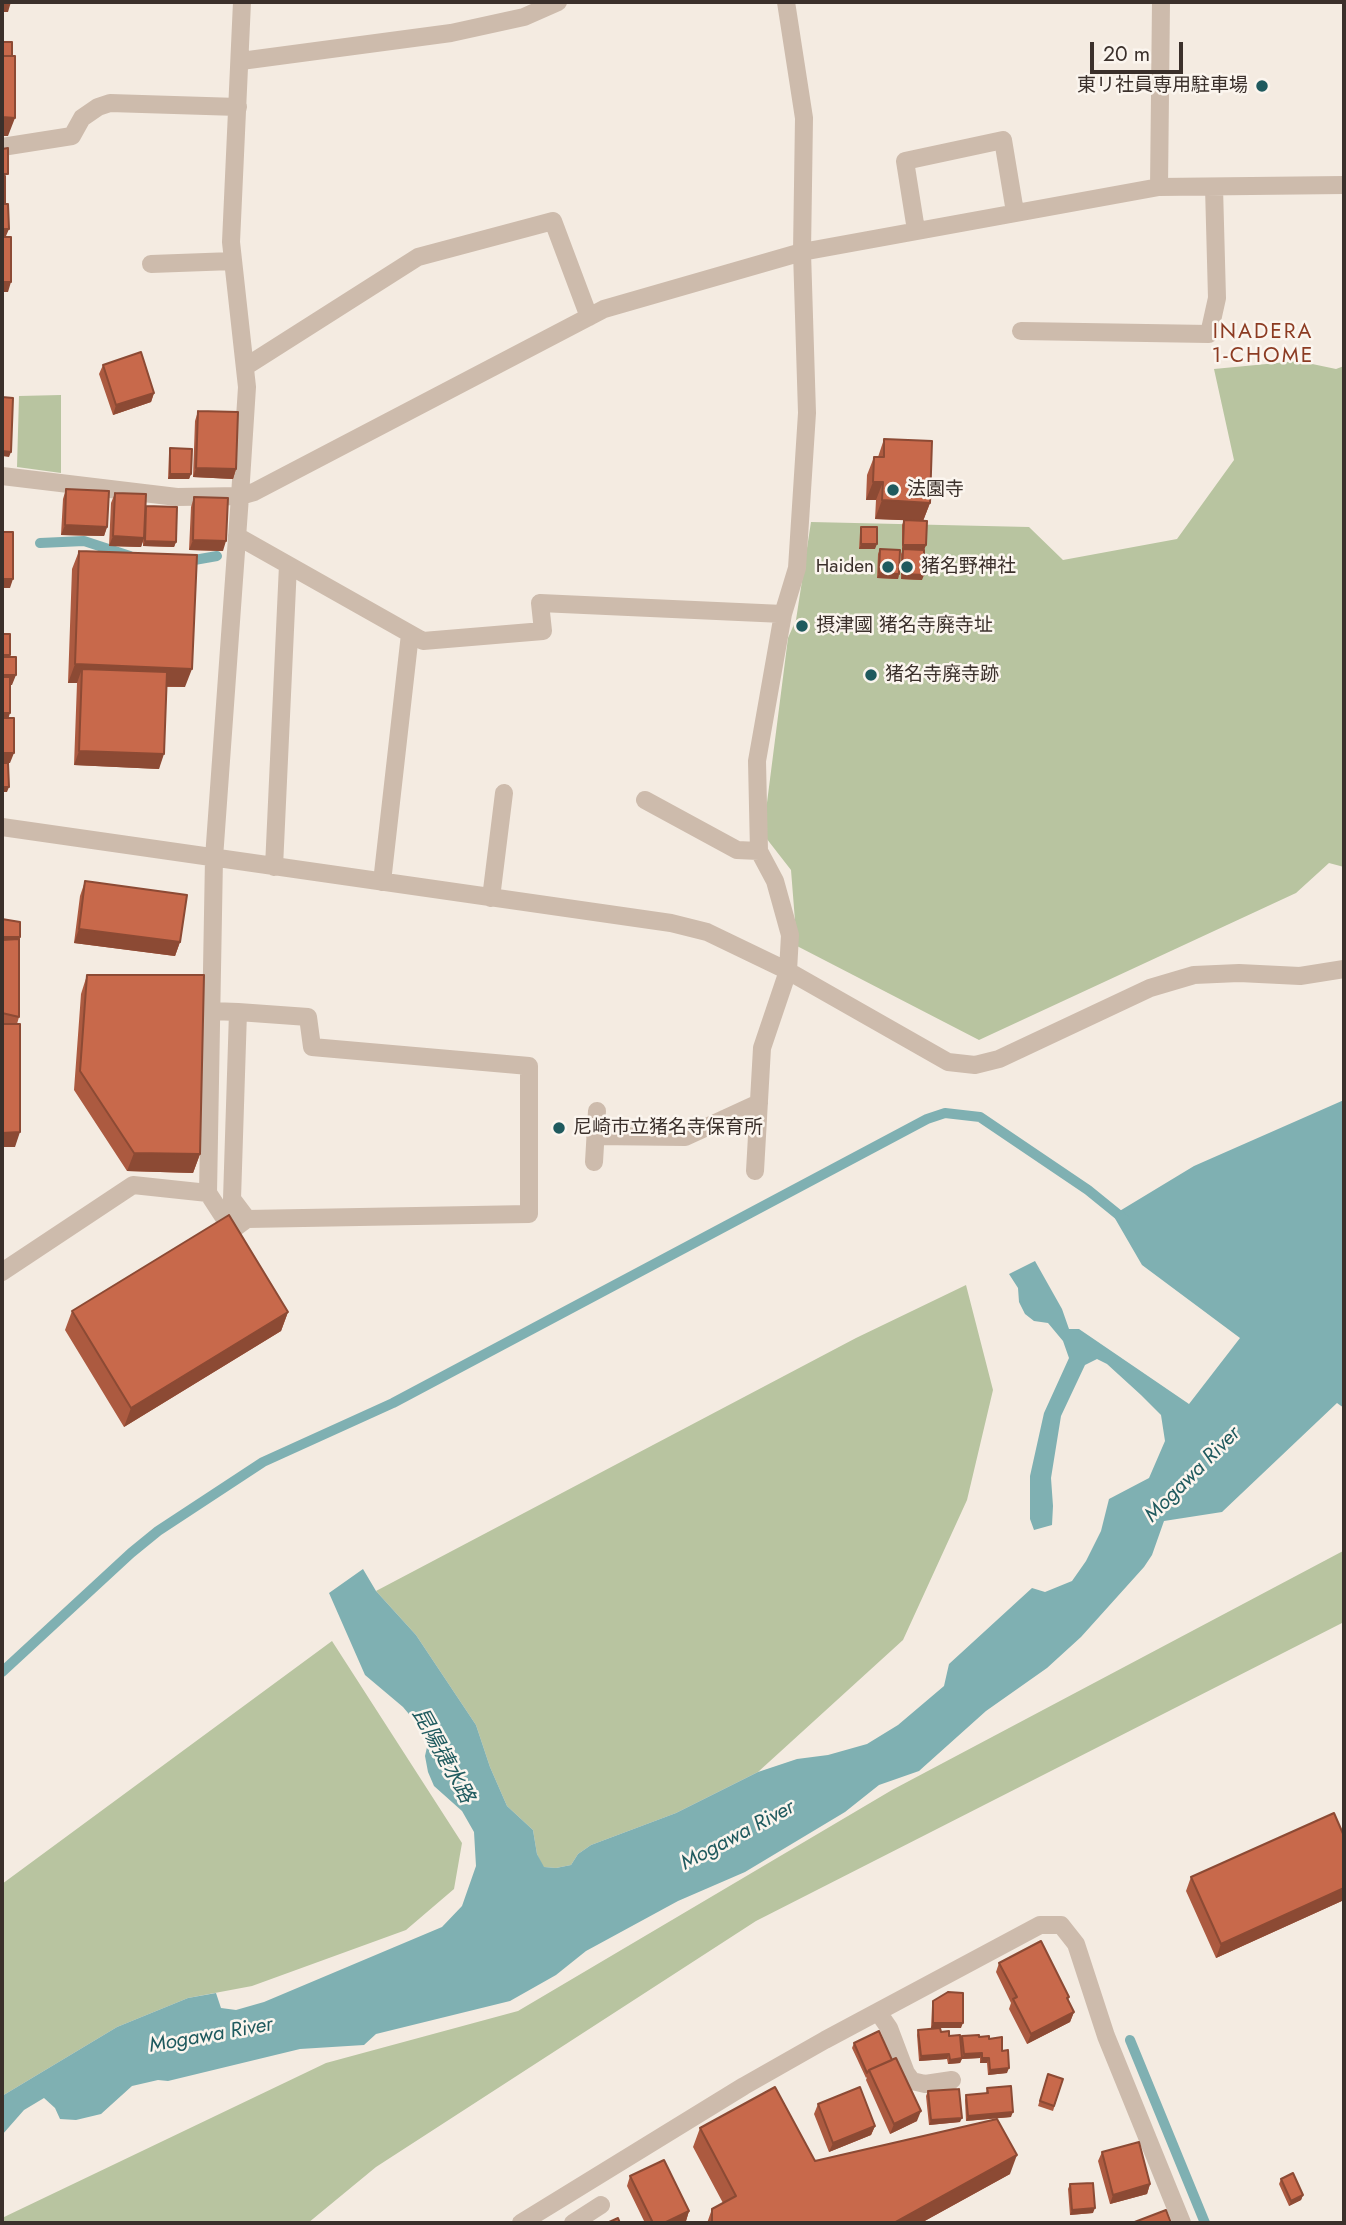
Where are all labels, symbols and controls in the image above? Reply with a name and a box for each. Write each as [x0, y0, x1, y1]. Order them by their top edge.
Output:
scale bar [1094, 28, 1187, 72]
text: 20 m [1103, 39, 1150, 69]
place label: 東リ社員専用駐車場 [1077, 75, 1248, 97]
marker: 東リ社員専用駐車場 [1254, 78, 1270, 94]
district label: INADERA 1-CHOME [1213, 320, 1313, 370]
place label: 法園寺 [907, 479, 964, 501]
marker: 法園寺 [885, 482, 901, 498]
place label: Haiden [816, 556, 874, 578]
place label: 猪名野神社 [921, 556, 1016, 578]
marker: Haiden [880, 559, 896, 575]
marker: 猪名野神社 [899, 559, 915, 575]
place label: 摂津國 猪名寺廃寺址 [816, 615, 993, 637]
marker: 摂津國 猪名寺廃寺址 [794, 618, 810, 634]
place label: 猪名寺廃寺跡 [885, 664, 999, 686]
marker: 猪名寺廃寺跡 [863, 667, 879, 683]
place label: 尼崎市立猪名寺保育所 [573, 1117, 763, 1139]
marker: 尼崎市立猪名寺保育所 [551, 1120, 567, 1136]
water label: Mogawa River [1140, 1422, 1246, 1528]
water label: 昆陽捷水路 [406, 1704, 478, 1808]
water label: Mogawa River [677, 1795, 799, 1877]
water label: Mogawa River [147, 2013, 275, 2059]

